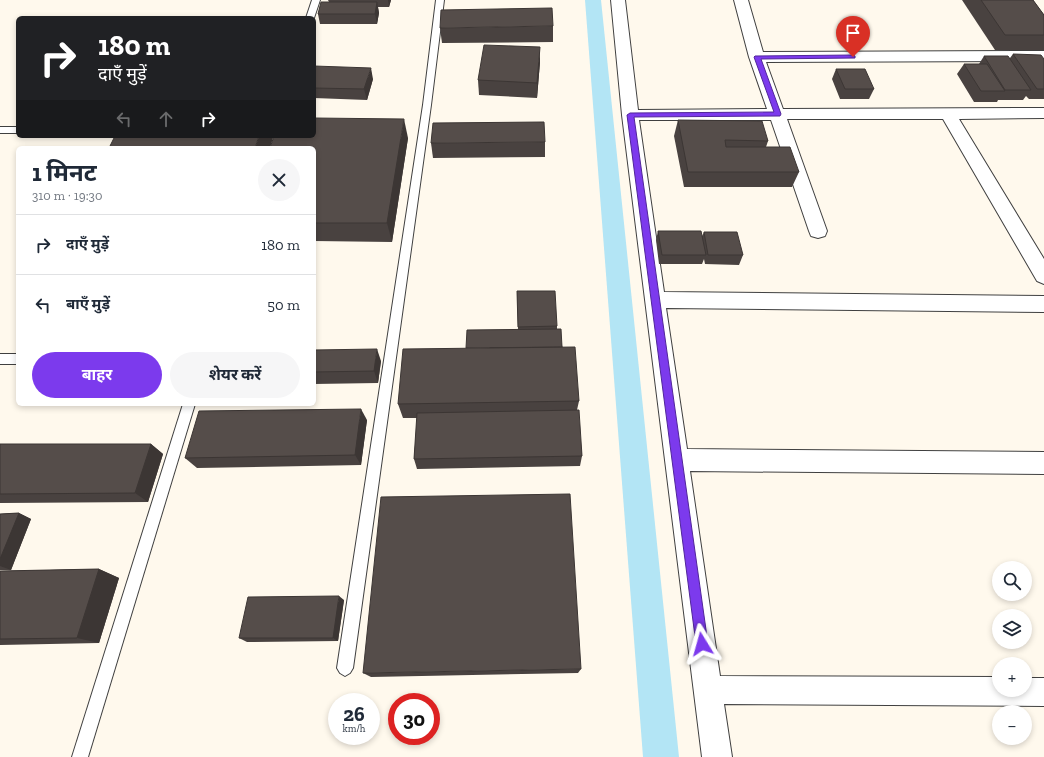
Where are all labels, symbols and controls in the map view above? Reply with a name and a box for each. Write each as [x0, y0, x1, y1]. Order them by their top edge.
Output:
pin [836, 16, 870, 57]
icon: arrive [842, 22, 864, 44]
text: 180 m [98, 29, 170, 62]
icon: right [32, 32, 84, 84]
text: दाएँ मुड़ें [98, 63, 147, 85]
icon: left [113, 108, 135, 130]
icon: ahead [155, 108, 177, 130]
icon: right [197, 108, 219, 130]
text: 1 मिनट [32, 158, 97, 187]
button: close [258, 159, 300, 201]
text: 310 m · 19:30 [32, 188, 102, 203]
icon: right [32, 234, 54, 256]
text: दाएँ मुड़ें [66, 235, 109, 253]
text: 180 m [261, 236, 300, 254]
icon: left [32, 294, 54, 316]
text: बाएँ मुड़ें [66, 295, 110, 313]
text: 50 m [267, 296, 300, 314]
button: बाहर [32, 352, 162, 398]
button: शेयर करें [170, 352, 300, 398]
map controls [992, 561, 1032, 745]
button: search [992, 561, 1032, 601]
button: layers [992, 609, 1032, 649]
position arrow [681, 623, 723, 665]
button: + [992, 657, 1032, 697]
speed limit sign: 30 [388, 693, 440, 745]
text: 26 [343, 702, 365, 726]
button: − [992, 705, 1032, 745]
text: km/h [343, 723, 365, 735]

